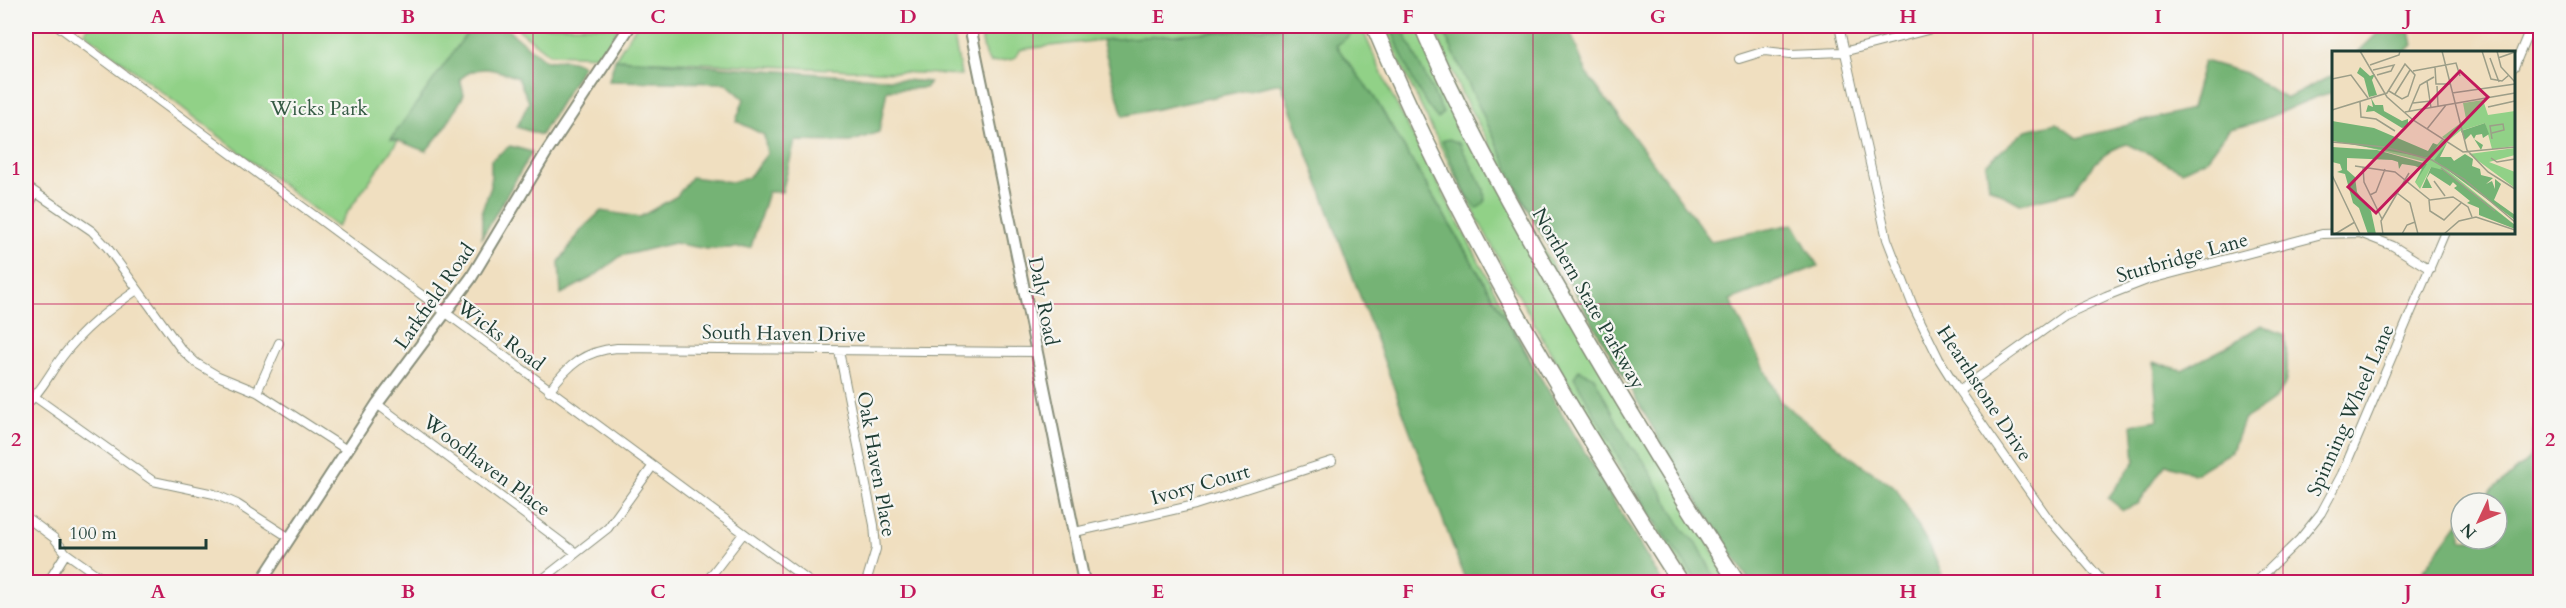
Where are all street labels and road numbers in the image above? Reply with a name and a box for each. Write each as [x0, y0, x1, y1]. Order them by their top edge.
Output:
street label: Northern State Parkway [1526, 203, 1652, 394]
street label: Sturbridge Lane [2113, 226, 2251, 289]
street label: Larkfield Road [388, 237, 481, 355]
street label: Daly Road [1022, 254, 1065, 348]
street label: Wicks Road [450, 293, 550, 378]
street label: South Haven Drive [702, 319, 866, 348]
street label: Hearthstone Drive [1930, 320, 2039, 466]
street label: Spinning Wheel Lane [2300, 320, 2401, 500]
street label: Oak Haven Place [850, 389, 903, 539]
street label: Woodhaven Place [416, 408, 556, 522]
street label: Ivory Court [1148, 457, 1253, 511]

